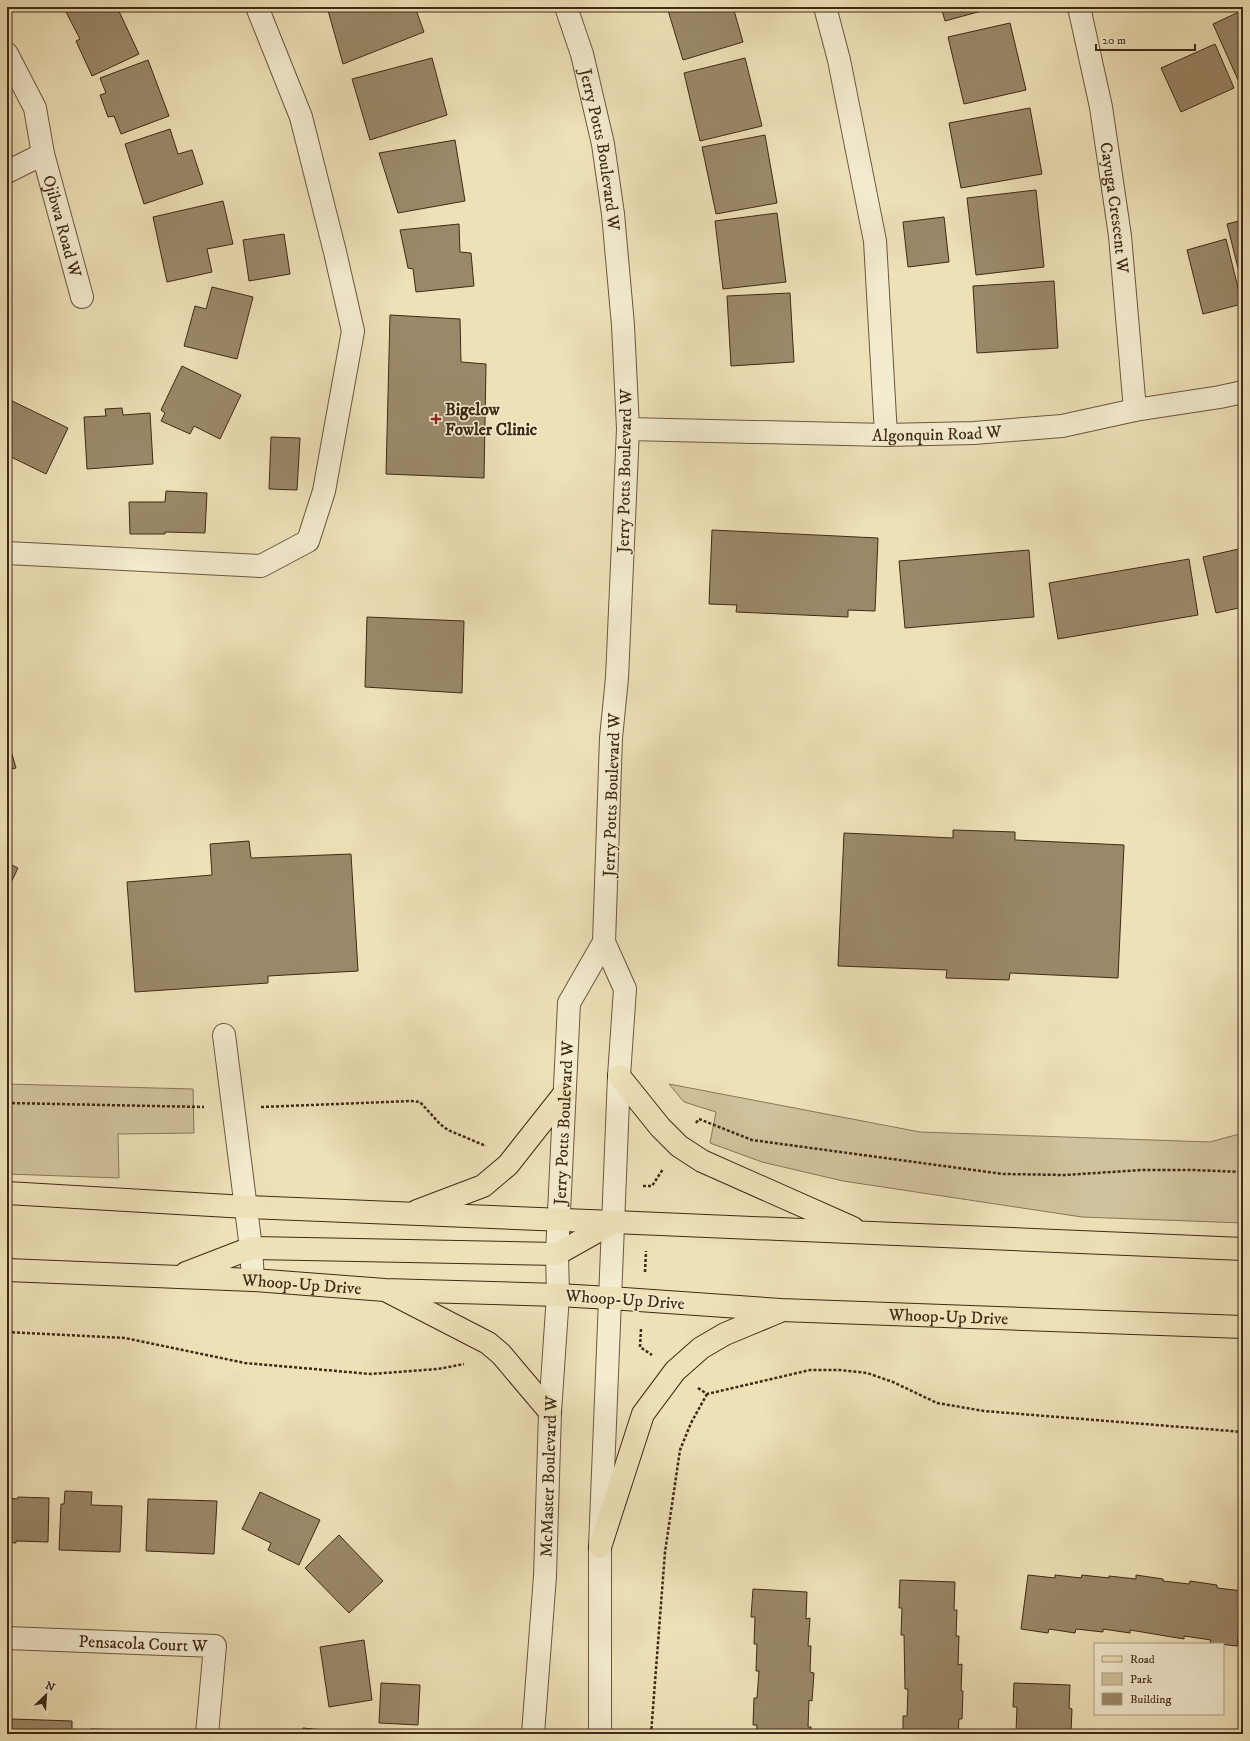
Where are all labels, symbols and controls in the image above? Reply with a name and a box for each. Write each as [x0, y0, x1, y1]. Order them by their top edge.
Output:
scale bar [1096, 26, 1195, 52]
text: 20 m [1102, 33, 1126, 48]
street label: Jerry Potts Boulevard W [573, 65, 624, 232]
street label: Cayuga Crescent W [1094, 141, 1133, 275]
street label: Ojibwa Road W [37, 173, 86, 280]
street label: Jerry Potts Boulevard W [613, 388, 637, 555]
place label: Bigelow Fowler Clinic [445, 399, 538, 441]
marker: Bigelow Fowler Clinic [430, 413, 442, 425]
street label: Algonquin Road W [872, 421, 1003, 447]
street label: Jerry Potts Boulevard W [598, 712, 626, 879]
street label: Jerry Potts Boulevard W [549, 1040, 579, 1207]
street label: Whoop-Up Drive [240, 1270, 362, 1300]
street label: Whoop-Up Drive [563, 1285, 685, 1315]
street label: Whoop-Up Drive [887, 1304, 1009, 1330]
street label: McMaster Boulevard W [536, 1395, 563, 1558]
street label: Pensacola Court W [78, 1631, 208, 1658]
legend [1094, 1643, 1224, 1715]
text: Road [1130, 1652, 1155, 1667]
text: Park [1130, 1672, 1152, 1687]
north arrow [26, 1675, 66, 1715]
text: N [43, 1679, 57, 1695]
text: Building [1130, 1692, 1171, 1707]

